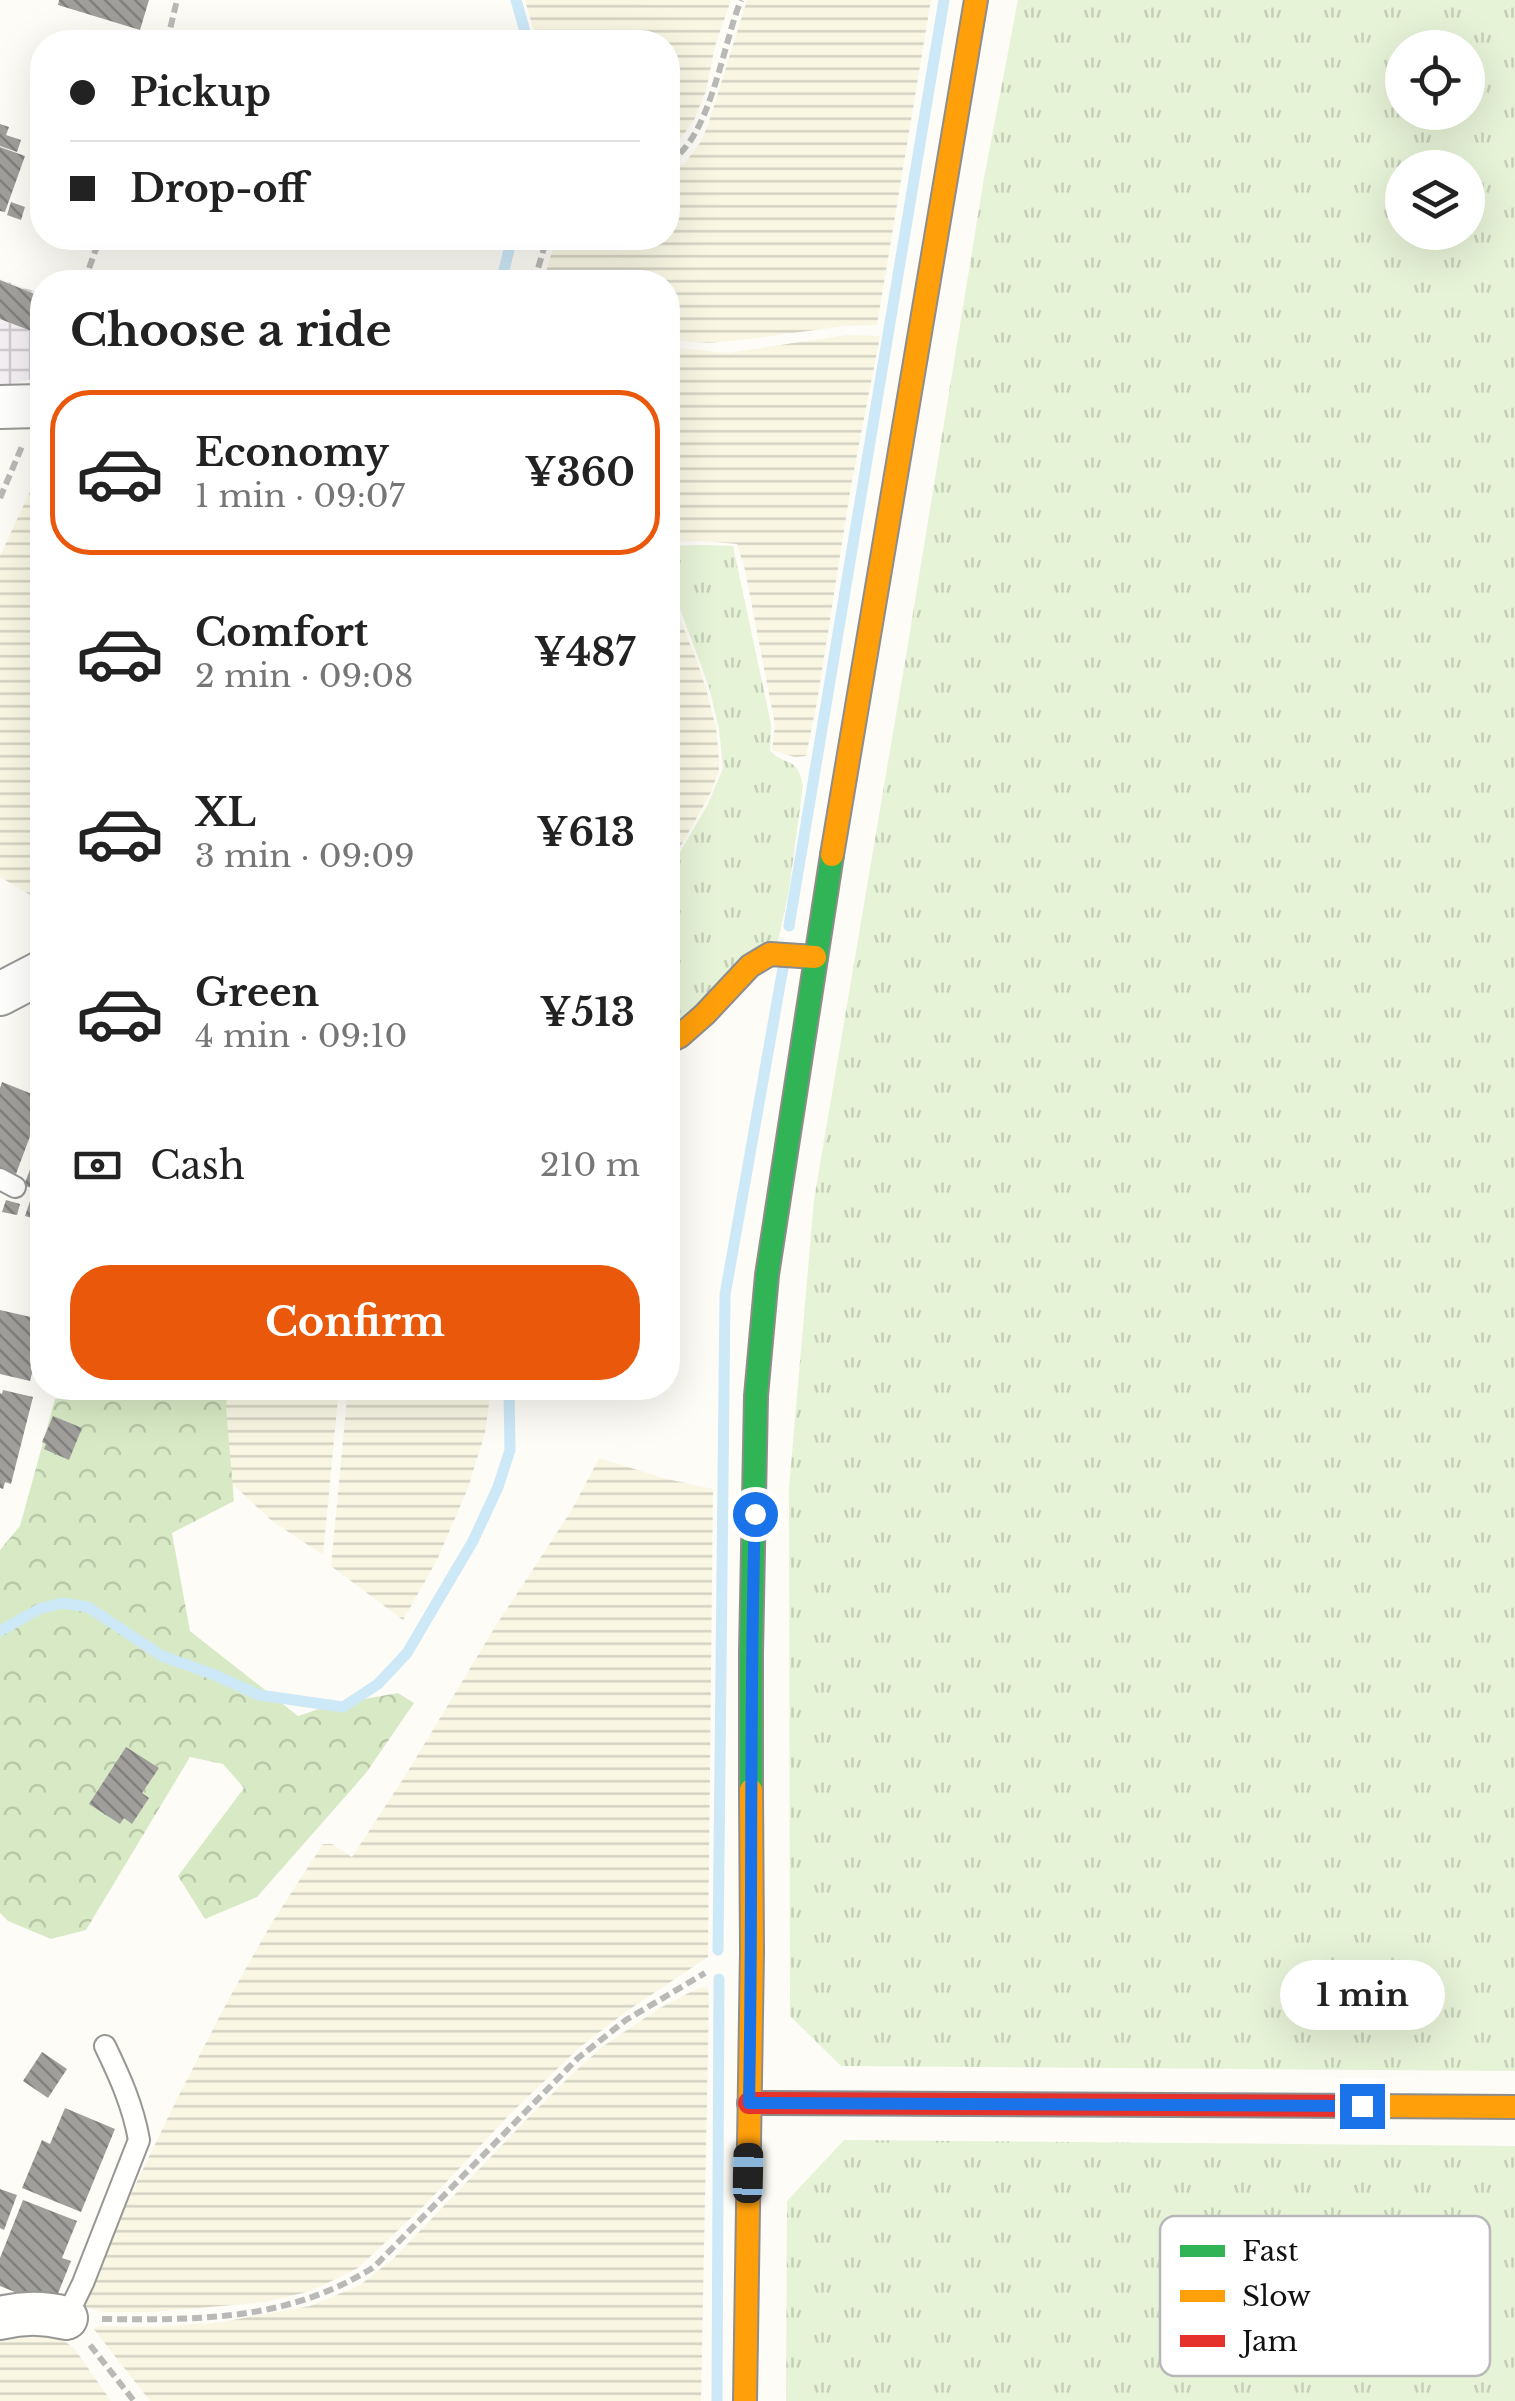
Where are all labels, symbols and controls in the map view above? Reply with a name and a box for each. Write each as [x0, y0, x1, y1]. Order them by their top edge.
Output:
map controls [1385, 30, 1485, 250]
button: locate [1385, 30, 1485, 130]
text: Pickup [130, 69, 271, 116]
button: layers [1385, 150, 1485, 250]
text: Drop-off [130, 165, 307, 212]
text: Choose a ride [70, 302, 392, 358]
icon: car [75, 428, 165, 518]
text: Economy [195, 429, 389, 476]
text: ¥360 [524, 449, 635, 496]
text: 1 min · 09:07 [195, 476, 405, 516]
icon: car [75, 608, 165, 698]
text: Comfort [195, 609, 368, 656]
text: ¥487 [534, 629, 635, 676]
text: 2 min · 09:08 [195, 656, 413, 696]
icon: car [75, 788, 165, 878]
text: XL [195, 789, 256, 836]
text: ¥613 [536, 809, 635, 856]
text: 3 min · 09:09 [195, 836, 415, 876]
icon: car [75, 968, 165, 1058]
text: Green [195, 969, 319, 1016]
text: ¥513 [539, 989, 635, 1036]
text: 4 min · 09:10 [195, 1016, 407, 1056]
icon: cash [70, 1138, 125, 1193]
text: Cash [150, 1142, 245, 1189]
text: 210 m [540, 1145, 640, 1185]
button: Confirm [70, 1265, 640, 1380]
route start [733, 1492, 778, 1537]
callout: 1 min [1280, 1961, 1444, 2031]
text: 1 min [1316, 1975, 1409, 2015]
route end [1340, 2084, 1385, 2129]
car [732, 2143, 764, 2203]
legend [1160, 2216, 1490, 2376]
text: Fast [1242, 2234, 1299, 2269]
text: Slow [1242, 2279, 1311, 2314]
text: Jam [1238, 2324, 1298, 2359]

